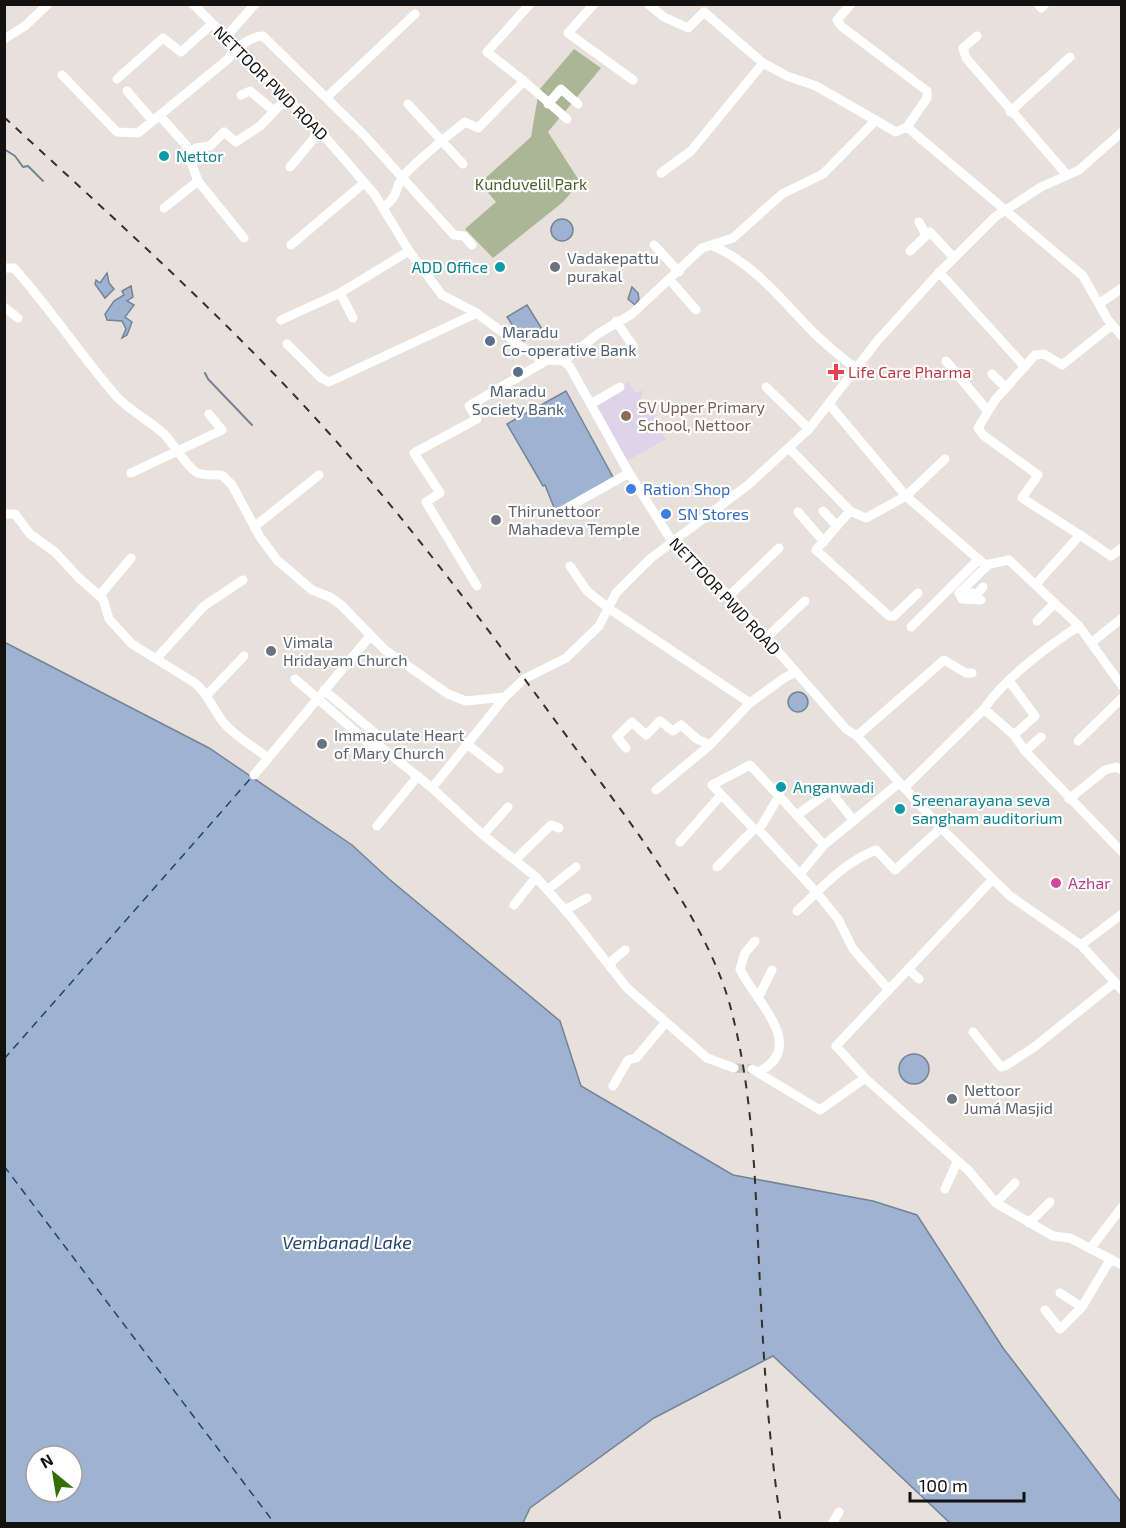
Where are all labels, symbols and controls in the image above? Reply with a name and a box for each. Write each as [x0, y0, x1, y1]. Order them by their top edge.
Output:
street label: NETTOOR PWD ROAD [210, 22, 332, 144]
place label: Nettor [176, 146, 224, 165]
marker: Nettor [157, 149, 171, 163]
park label: Kunduvelil Park [475, 174, 587, 193]
place label: Vadakepattu purakal [567, 248, 659, 285]
place label: ADD Office [411, 257, 488, 276]
marker: ADD Office [493, 260, 507, 274]
marker: Vadakepattu purakal [548, 260, 562, 274]
place label: Maradu Co-operative Bank [502, 322, 636, 359]
marker: Maradu Co-operative Bank [483, 334, 497, 348]
place label: Life Care Pharma [848, 362, 971, 381]
marker: Maradu Society Bank [511, 365, 525, 379]
marker: Life Care Pharma [829, 365, 843, 379]
place label: Maradu Society Bank [472, 381, 564, 418]
place label: SV Upper Primary School, Nettoor [638, 397, 765, 434]
marker: SV Upper Primary School, Nettoor [619, 409, 633, 423]
place label: Ration Shop [643, 479, 730, 498]
marker: Ration Shop [624, 482, 638, 496]
place label: Thirunettoor Mahadeva Temple [508, 501, 640, 538]
place label: SN Stores [678, 504, 749, 523]
marker: SN Stores [659, 507, 673, 521]
marker: Thirunettoor Mahadeva Temple [489, 513, 503, 527]
street label: NETTOOR PWD ROAD [666, 533, 785, 658]
place label: Vimala Hridayam Church [283, 632, 408, 669]
marker: Vimala Hridayam Church [264, 644, 278, 658]
place label: Immaculate Heart of Mary Church [334, 725, 464, 762]
marker: Immaculate Heart of Mary Church [315, 737, 329, 751]
place label: Anganwadi [793, 777, 874, 796]
marker: Anganwadi [774, 780, 788, 794]
place label: Sreenarayana seva sangham auditorium [912, 790, 1063, 827]
marker: Sreenarayana seva sangham auditorium [893, 802, 907, 816]
place label: Azhar [1068, 873, 1111, 892]
marker: Azhar [1049, 876, 1063, 890]
place label: Nettoor Jumá Masjid [964, 1080, 1053, 1118]
marker: Nettoor Jumá Masjid [945, 1092, 959, 1106]
water label: Vembanad Lake [282, 1231, 412, 1253]
north arrow [24, 1444, 84, 1504]
text: N [36, 1449, 56, 1472]
scale bar [910, 1465, 1024, 1503]
text: 100 m [919, 1474, 968, 1496]

